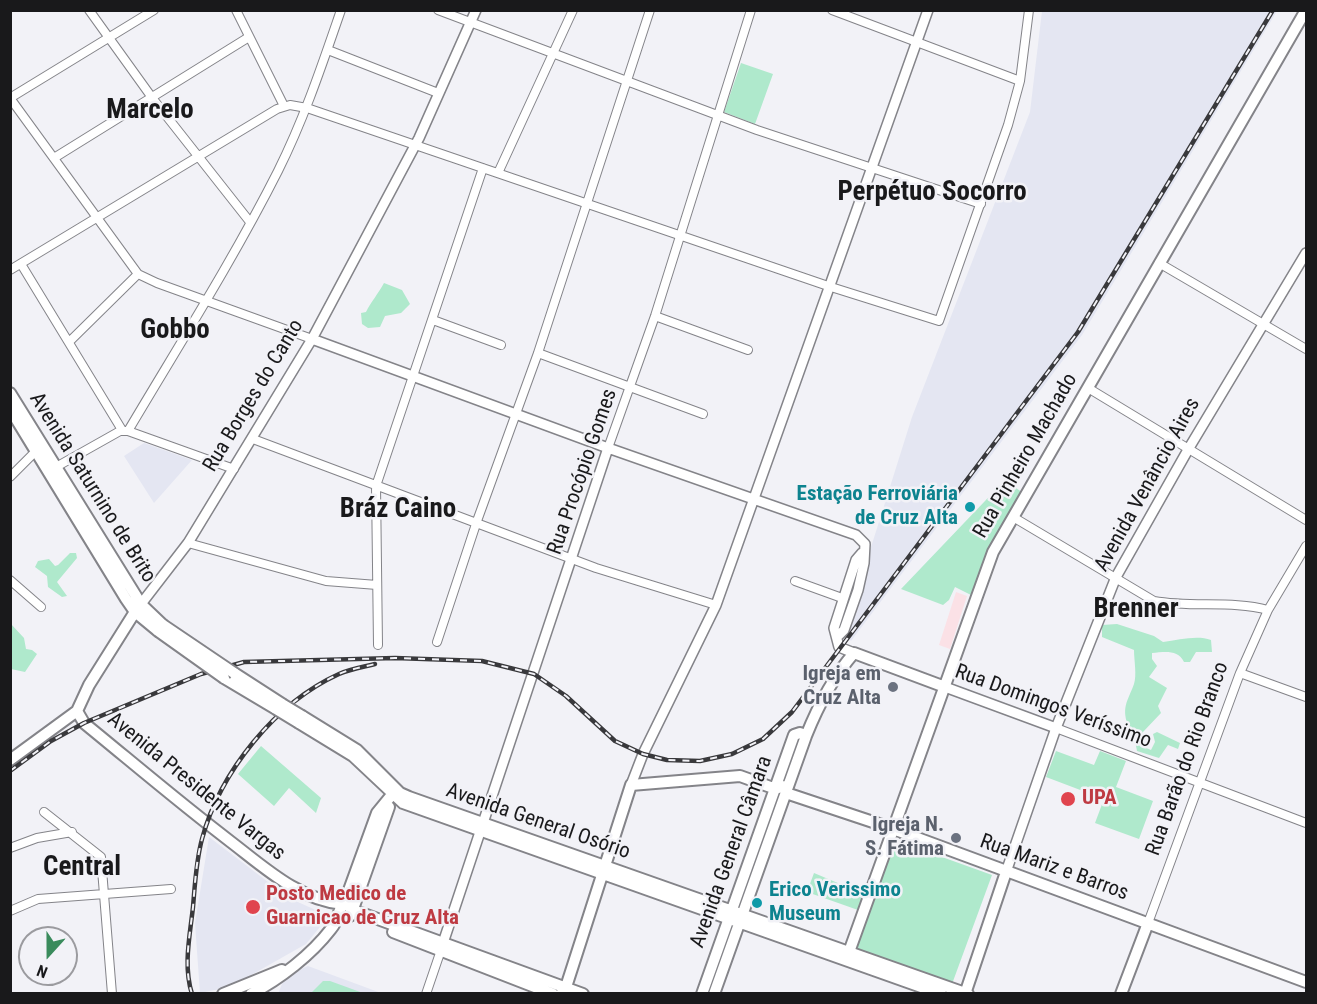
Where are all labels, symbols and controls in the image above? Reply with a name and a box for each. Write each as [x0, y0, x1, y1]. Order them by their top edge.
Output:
district label: Marcelo [106, 95, 194, 127]
district label: Perpétuo Socorro [837, 177, 1027, 209]
district label: Gobbo [140, 315, 210, 347]
street label: Rua Borges do Canto [199, 315, 309, 477]
street label: Rua Pinheiro Machado [969, 369, 1083, 543]
street label: Rua Procópio Gomes [543, 386, 623, 558]
street label: Avenida Saturnino de Brito [23, 388, 161, 588]
street label: Avenida Venâncio Aires [1090, 394, 1206, 576]
place label: Estação Ferroviária de Cruz Alta [797, 482, 958, 532]
district label: Bráz Caino [340, 494, 456, 526]
marker: Estação Ferroviária de Cruz Alta [963, 500, 977, 514]
district label: Brenner [1093, 594, 1179, 626]
street label: Rua Barão do Rio Branco [1141, 659, 1235, 859]
street label: Rua Domingos Veríssimo [951, 660, 1155, 754]
place label: Igreja em Cruz Alta [802, 662, 881, 712]
marker: Igreja em Cruz Alta [886, 680, 900, 694]
street label: Avenida Presidente Vargas [102, 708, 290, 866]
street label: Avenida General Câmara [686, 753, 778, 951]
street label: Avenida General Osório [443, 779, 633, 865]
place label: UPA [1082, 786, 1117, 812]
marker: UPA [1059, 790, 1077, 808]
place label: Igreja N. S. Fátima [865, 813, 944, 863]
street label: Rua Mariz e Barros [976, 829, 1132, 907]
marker: Igreja N. S. Fátima [949, 831, 963, 845]
district label: Central [43, 852, 121, 884]
place label: Erico Verissimo Museum [769, 878, 901, 928]
place label: Posto Medico de Guarnicao de Cruz Alta [266, 882, 459, 932]
marker: Erico Verissimo Museum [750, 896, 764, 910]
marker: Posto Medico de Guarnicao de Cruz Alta [244, 898, 262, 916]
north arrow [18, 926, 78, 986]
text: N [34, 961, 50, 982]

